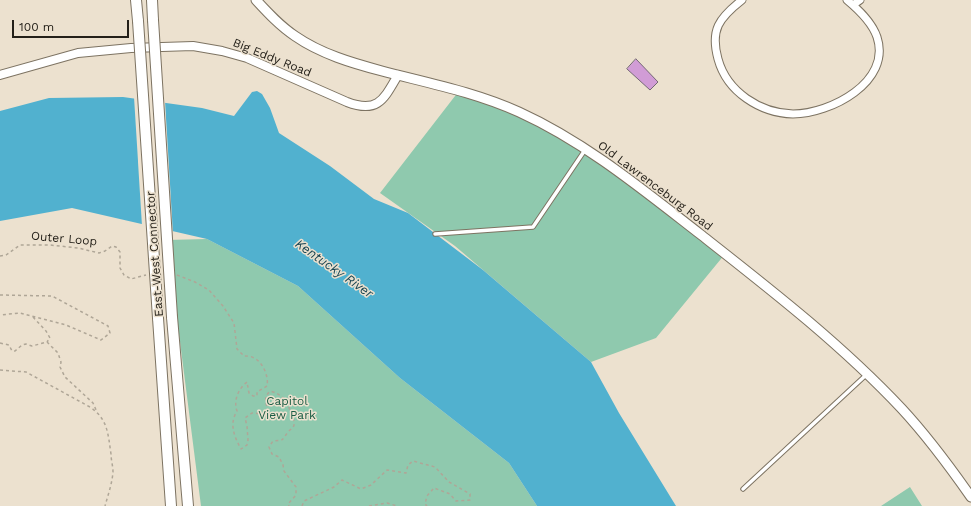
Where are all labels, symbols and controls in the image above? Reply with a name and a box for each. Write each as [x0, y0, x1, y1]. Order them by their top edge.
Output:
scale bar [14, 12, 131, 38]
text: 100 m [19, 20, 54, 34]
street label: Big Eddy Road [231, 36, 313, 80]
street label: Old Lawrenceburg Road [595, 138, 715, 234]
street label: East-West Connector [143, 191, 167, 317]
street label: Outer Loop [30, 229, 98, 249]
water label: Kentucky River [292, 236, 376, 302]
park label: Capitol View Park [258, 394, 316, 422]

